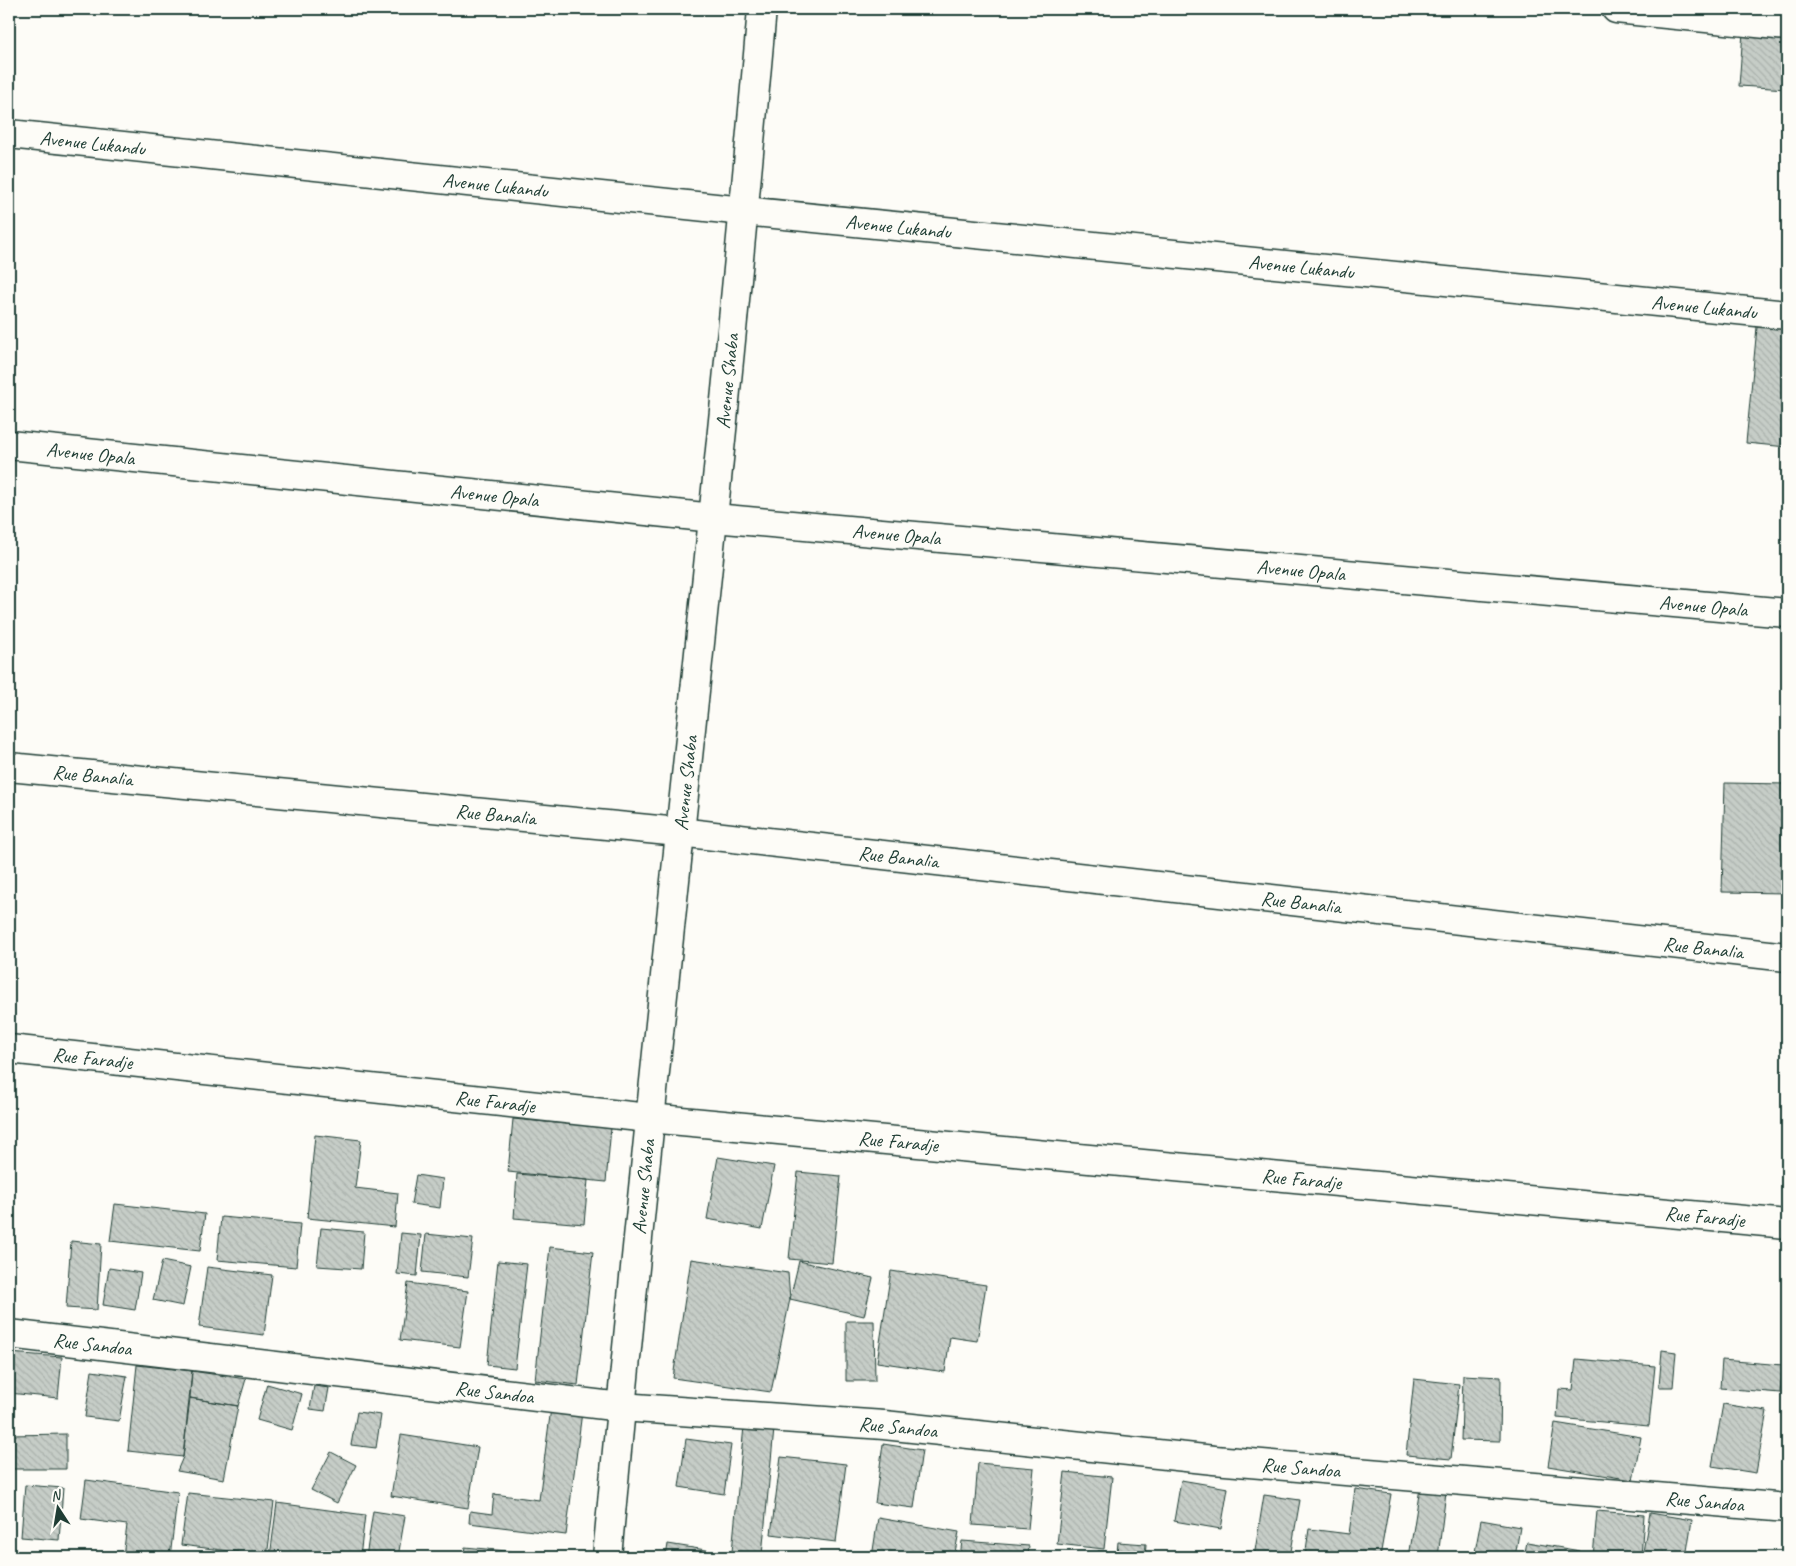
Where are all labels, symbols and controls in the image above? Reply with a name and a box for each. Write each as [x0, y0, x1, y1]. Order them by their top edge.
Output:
street label: Avenue Lukandu [39, 125, 148, 161]
street label: Avenue Lukandu [441, 168, 551, 204]
street label: Avenue Lukandu [844, 209, 954, 245]
street label: Avenue Lukandu [1247, 249, 1357, 285]
street label: Avenue Lukandu [1650, 290, 1760, 325]
street label: Avenue Shaba [710, 331, 745, 430]
street label: Avenue Opala [45, 437, 138, 471]
street label: Avenue Opala [449, 479, 542, 513]
street label: Avenue Opala [851, 518, 944, 551]
street label: Avenue Opala [1256, 554, 1348, 587]
street label: Avenue Opala [1658, 590, 1750, 623]
street label: Avenue Shaba [668, 732, 703, 832]
street label: Rue Banalia [51, 759, 136, 792]
street label: Rue Banalia [454, 798, 539, 831]
street label: Rue Banalia [857, 840, 942, 874]
street label: Rue Banalia [1259, 886, 1344, 920]
street label: Rue Banalia [1662, 931, 1746, 965]
street label: Rue Faradje [51, 1042, 135, 1075]
street label: Rue Faradje [454, 1085, 538, 1119]
street label: Rue Faradje [857, 1126, 941, 1158]
street label: Avenue Shaba [626, 1136, 661, 1235]
street label: Rue Faradje [1260, 1163, 1344, 1196]
street label: Rue Faradje [1664, 1201, 1747, 1233]
street label: Rue Sandoa [52, 1327, 135, 1362]
street label: Rue Sandoa [454, 1375, 537, 1410]
street label: Rue Sandoa [858, 1411, 940, 1444]
street label: Rue Sandoa [1261, 1452, 1343, 1484]
north arrow [32, 1484, 82, 1534]
text: N [49, 1486, 64, 1505]
street label: Rue Sandoa [1664, 1486, 1747, 1517]

